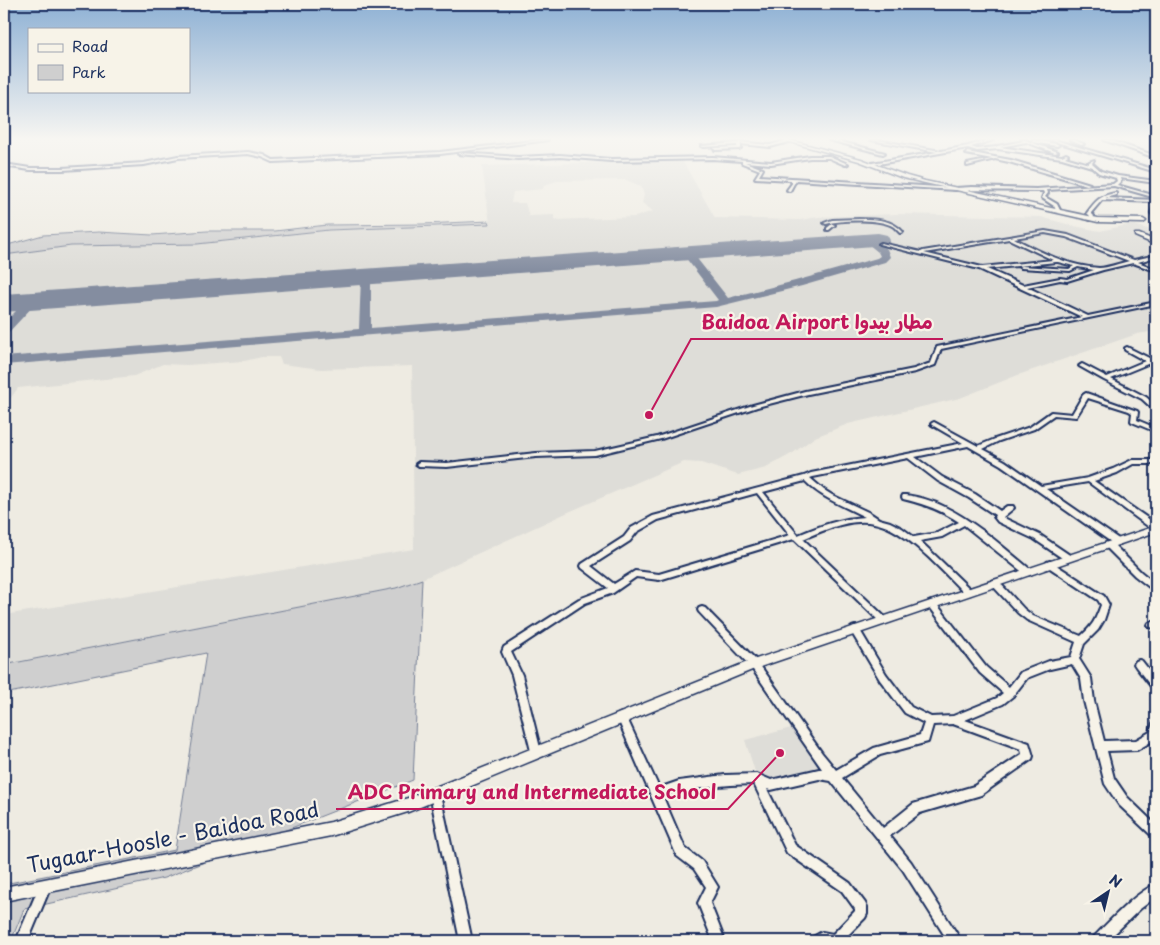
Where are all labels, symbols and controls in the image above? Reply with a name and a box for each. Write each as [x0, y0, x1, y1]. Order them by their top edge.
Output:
legend [28, 28, 190, 92]
text: Road [72, 34, 108, 57]
text: Park [72, 60, 106, 83]
callout: Baidoa Airport مطار بيدوا [691, 305, 943, 339]
text: Baidoa Airport مطار بيدوا [701, 307, 933, 335]
callout: ADC Primary and Intermediate School [336, 775, 728, 809]
text: ADC Primary and Intermediate School [348, 777, 716, 805]
street label: Tugaar-Hoosle - Baidoa Road [24, 792, 321, 880]
north arrow [1082, 868, 1132, 918]
text: N [1105, 869, 1126, 893]

